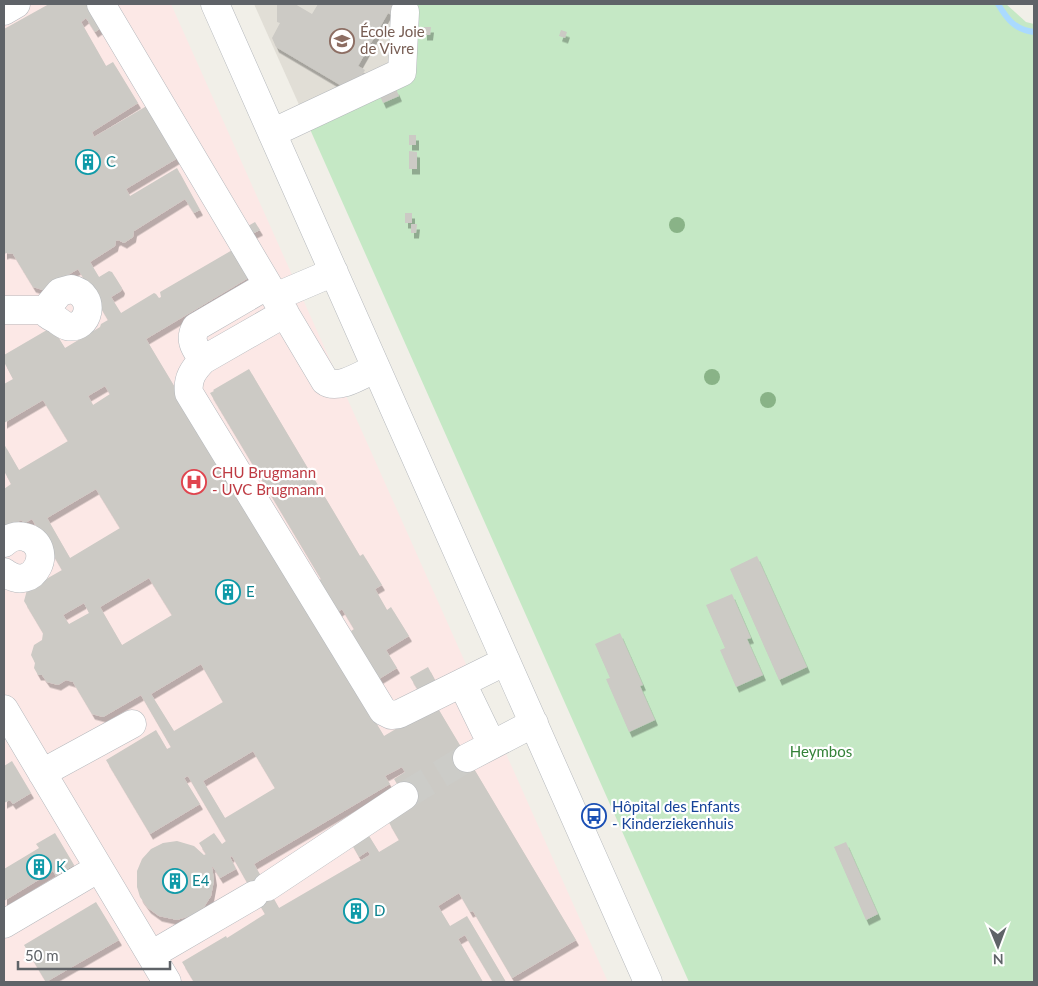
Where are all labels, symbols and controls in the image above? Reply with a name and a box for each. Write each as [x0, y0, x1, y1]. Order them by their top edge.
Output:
place label: École Joie de Vivre [360, 22, 425, 57]
school or university icon: École Joie de Vivre [329, 28, 355, 54]
building icon: C [75, 149, 101, 175]
place label: C [106, 152, 116, 170]
place label: CHU Brugmann - UVC Brugmann [212, 463, 324, 498]
hospital icon: CHU Brugmann - UVC Brugmann [181, 469, 207, 495]
building icon: E [215, 579, 241, 605]
place label: E [246, 582, 255, 600]
park label: Heymbos [790, 742, 852, 760]
place label: Hôpital des Enfants - Kinderziekenhuis [612, 797, 740, 832]
bus stop icon: Hôpital des Enfants - Kinderziekenhuis [581, 803, 607, 829]
building icon: K [26, 854, 52, 880]
place label: K [56, 857, 66, 875]
building icon: E4 [162, 868, 188, 894]
place label: E4 [192, 871, 210, 889]
building icon: D [343, 898, 369, 924]
place label: D [374, 901, 385, 919]
north arrow [973, 921, 1023, 971]
scale bar [18, 938, 170, 970]
text: 50 m [25, 946, 59, 964]
text: N [993, 951, 1004, 968]

